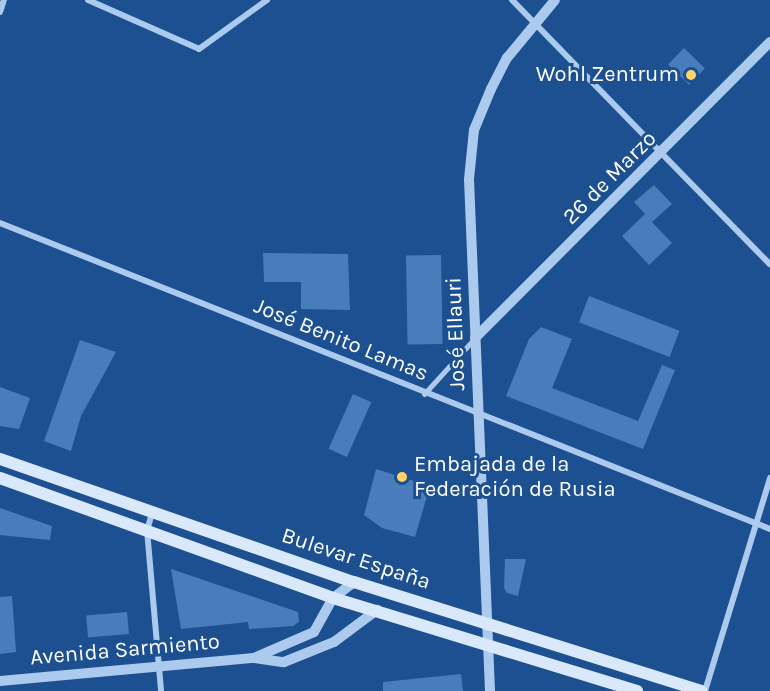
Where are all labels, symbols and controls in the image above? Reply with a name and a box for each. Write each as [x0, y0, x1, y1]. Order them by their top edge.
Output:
place label: Wohl Zentrum [536, 62, 679, 88]
marker: Wohl Zentrum [684, 68, 698, 82]
street label: 26 de Marzo [558, 126, 662, 230]
street label: José Ellauri [441, 277, 471, 391]
street label: José Benito Lamas [250, 293, 432, 387]
place label: Embajada de la Federación de Rusia [414, 451, 616, 502]
marker: Embajada de la Federación de Rusia [395, 470, 409, 484]
street label: Bulevar España [278, 522, 434, 596]
street label: Avenida Sarmiento [29, 629, 221, 671]

